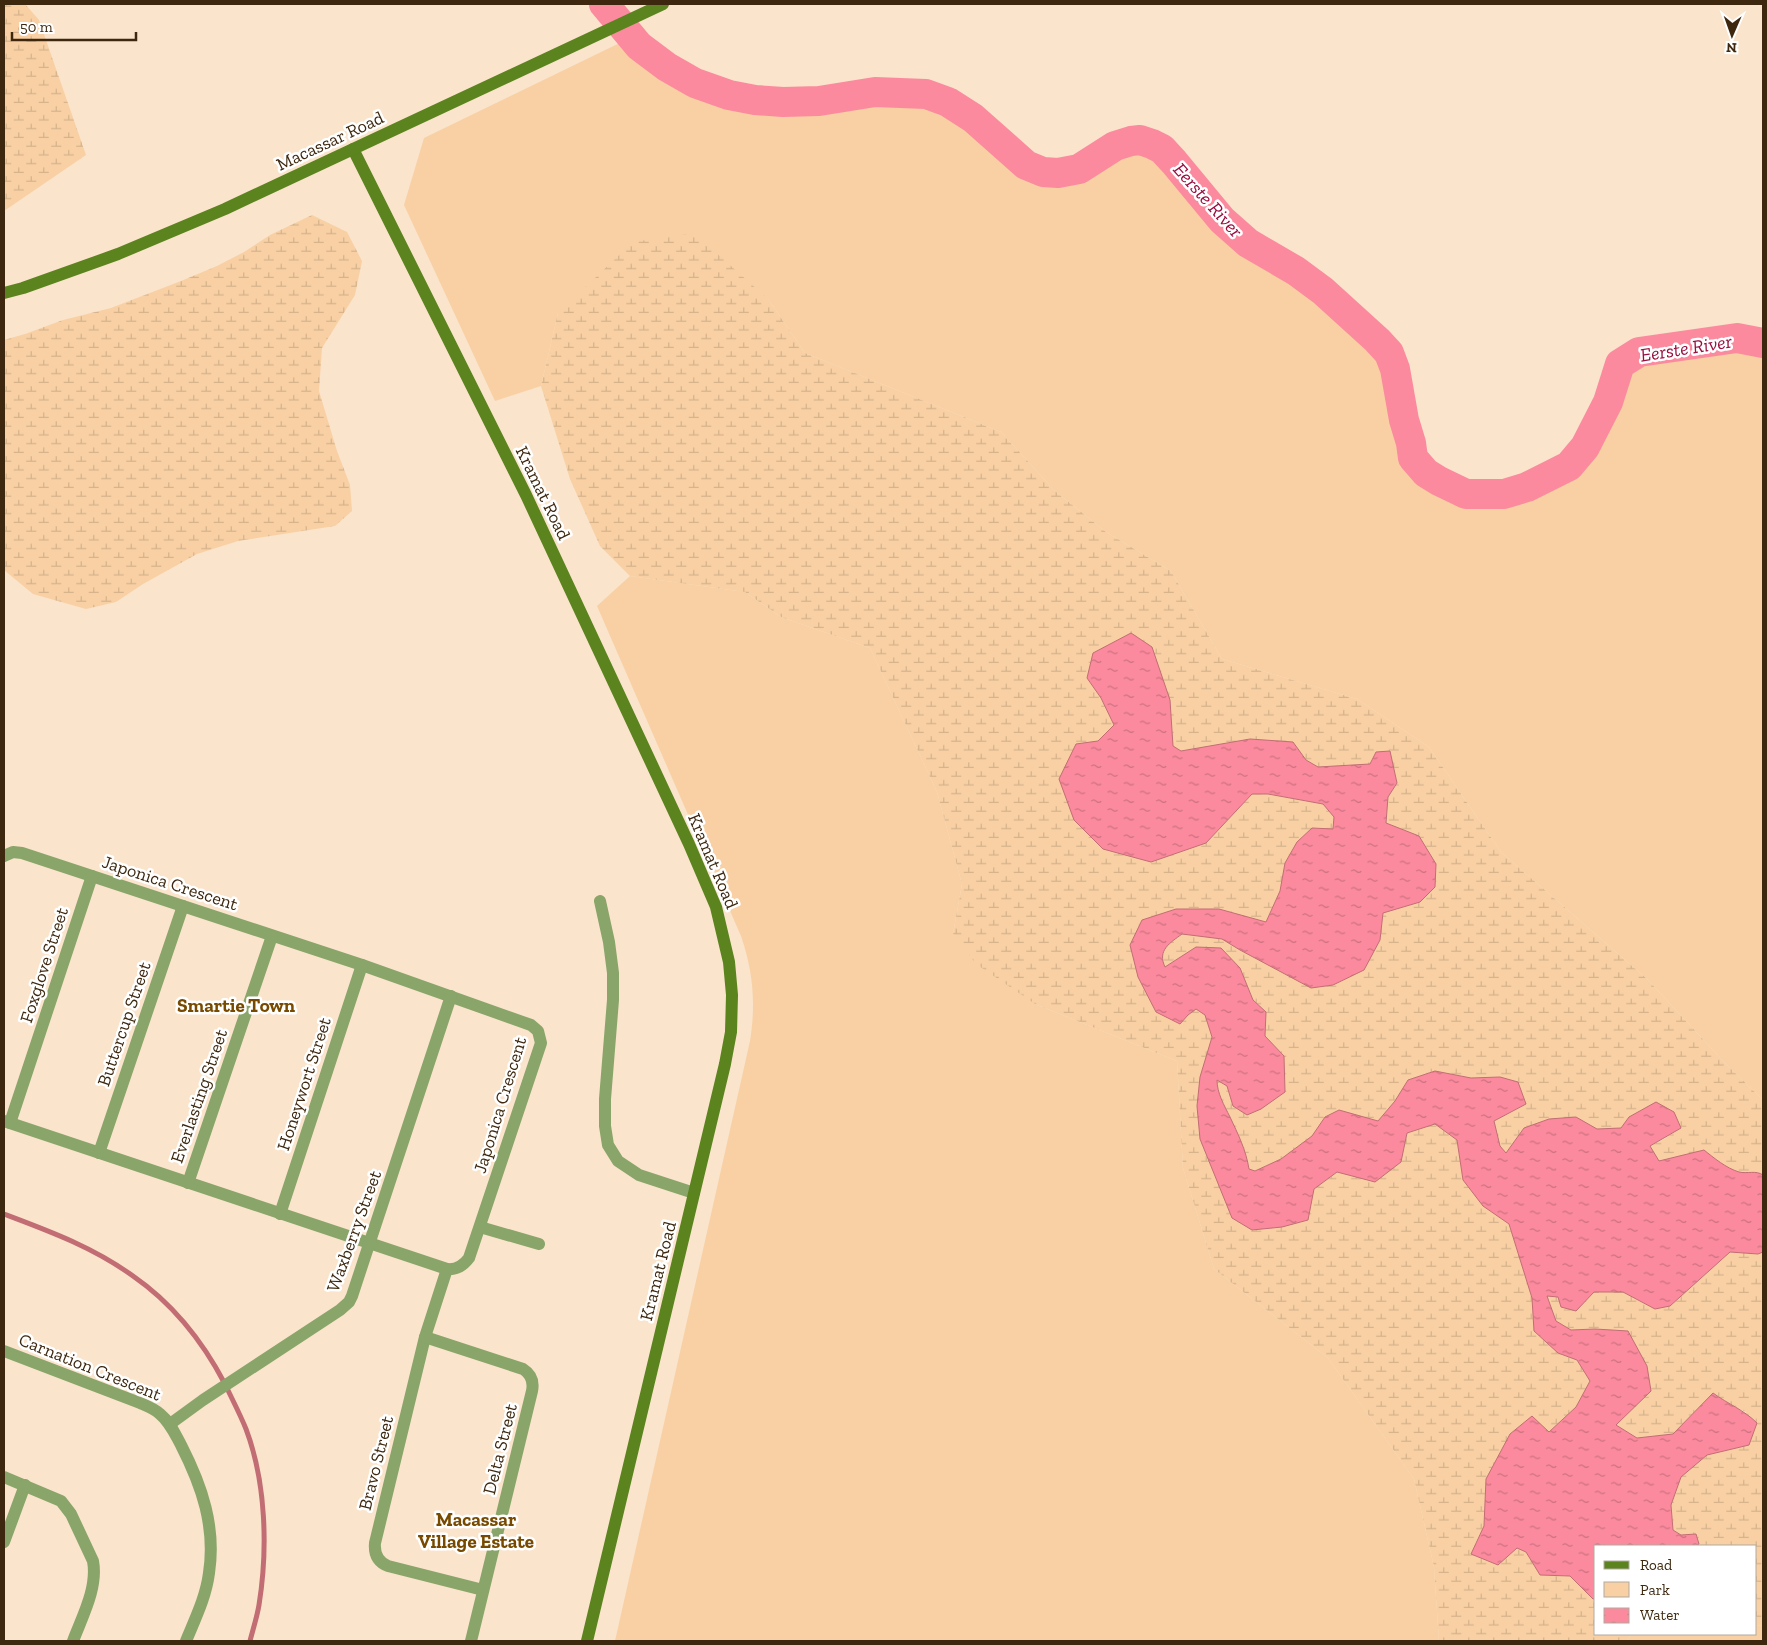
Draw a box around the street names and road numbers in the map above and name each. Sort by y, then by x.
street label: Macassar Road [273,106,387,175]
street label: Kramat Road [511,443,575,544]
street label: Kramat Road [683,810,743,912]
street label: Japonica Crescent [99,851,241,915]
street label: Foxglove Street [15,904,73,1025]
street label: Buttercup Street [92,959,156,1089]
street label: Honeywort Street [272,1014,336,1153]
street label: Everlasting Street [166,1026,232,1166]
street label: Japonica Crescent [469,1034,531,1176]
street label: Waxberry Street [322,1167,386,1295]
street label: Kramat Road [635,1219,681,1323]
street label: Carnation Crescent [16,1328,165,1406]
street label: Delta Street [478,1401,522,1497]
street label: Bravo Street [354,1413,398,1512]

